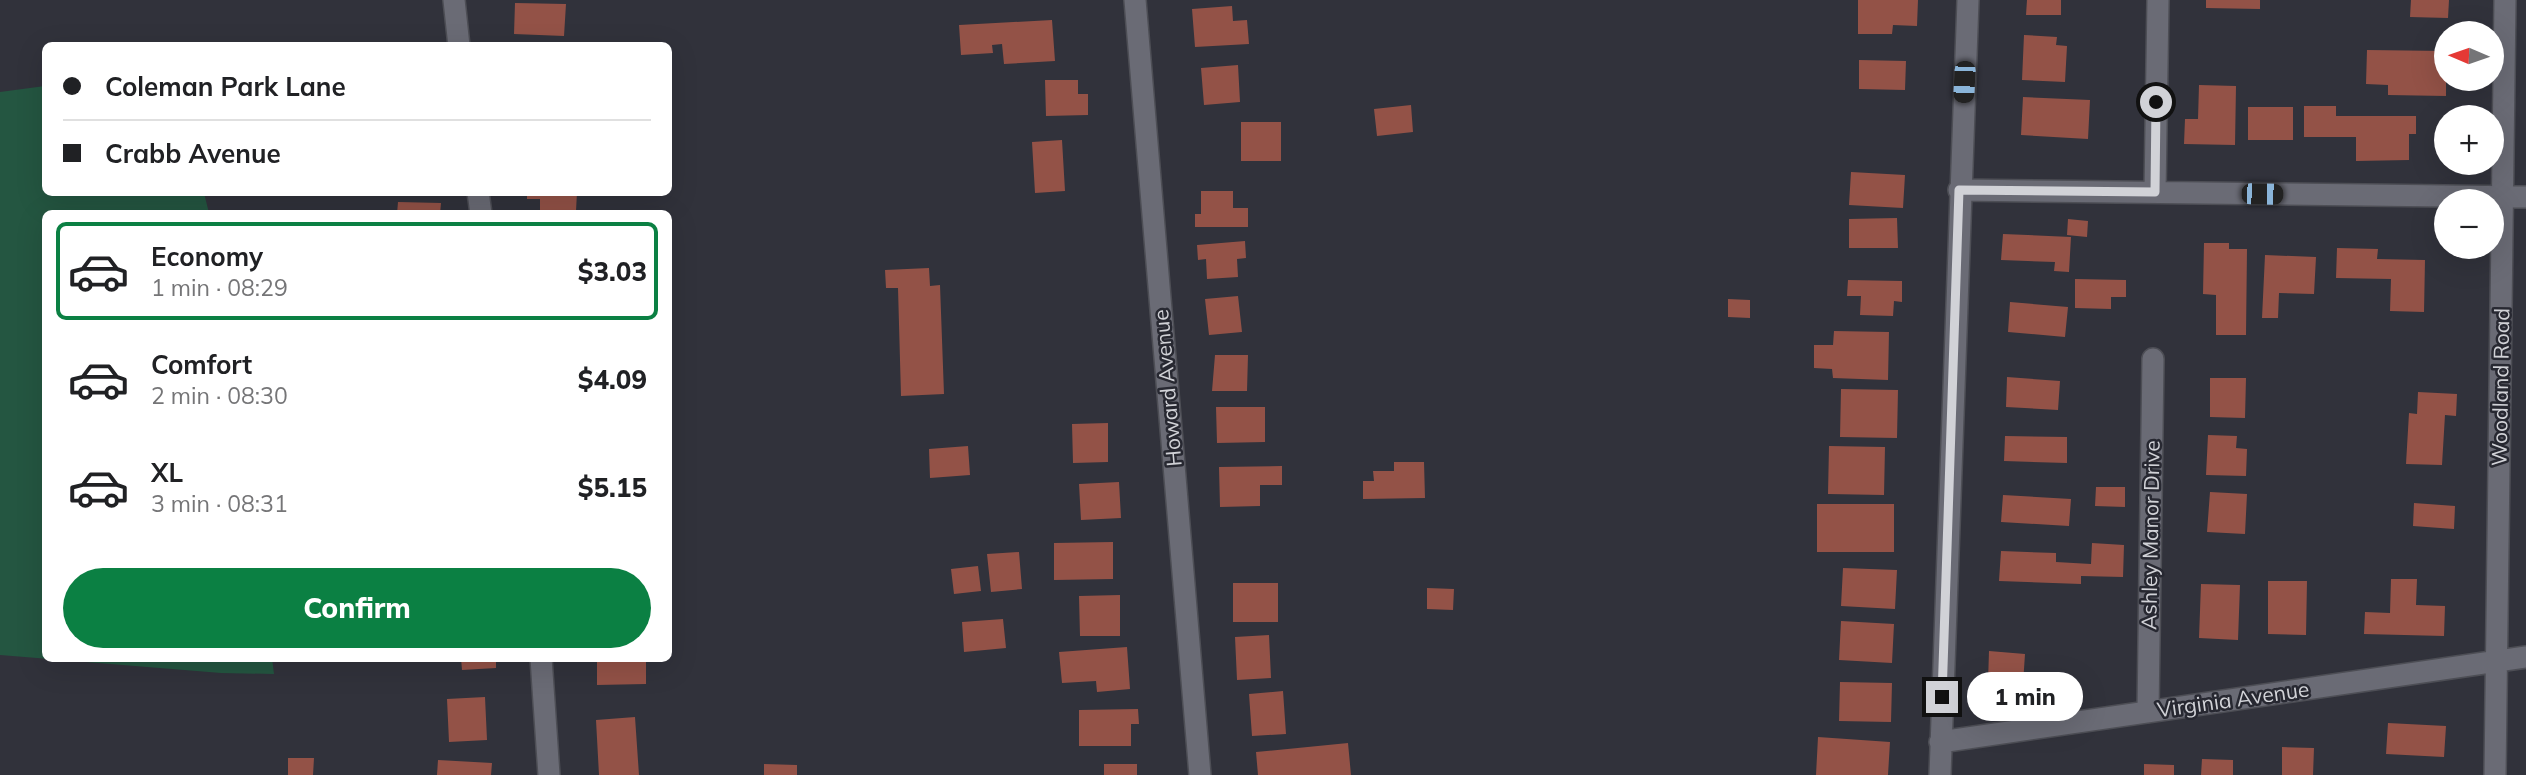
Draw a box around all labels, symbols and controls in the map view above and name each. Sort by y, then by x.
north arrow [2434,21,2504,91]
map controls [2434,21,2504,259]
car [1953,60,1976,104]
text: Coleman Park Lane [105,70,346,103]
route start [2140,86,2172,118]
button: + [2434,105,2504,175]
text: Crabb Avenue [105,137,281,170]
car [2241,183,2284,205]
button: − [2434,189,2504,259]
icon: car [67,240,130,303]
text: Economy [151,240,263,273]
text: $3.03 [578,255,647,288]
text: 1 min · 08:29 [151,273,288,302]
street label: Woodland Road [2486,308,2514,466]
street label: Howard Avenue [1147,309,1187,467]
icon: car [67,348,130,411]
text: Comfort [151,348,252,381]
text: $4.09 [578,363,647,396]
text: 2 min · 08:30 [151,381,288,410]
street label: Ashley Manor Drive [2135,440,2165,630]
icon: car [67,456,130,519]
text: XL [151,456,183,489]
text: $5.15 [578,471,647,504]
text: 3 min · 08:31 [151,489,288,518]
button: Confirm [63,568,651,648]
callout: 1 min [1966,672,2082,722]
street label: Virginia Avenue [2155,675,2311,723]
route end [1926,681,1958,713]
text: 1 min [1994,682,2056,711]

